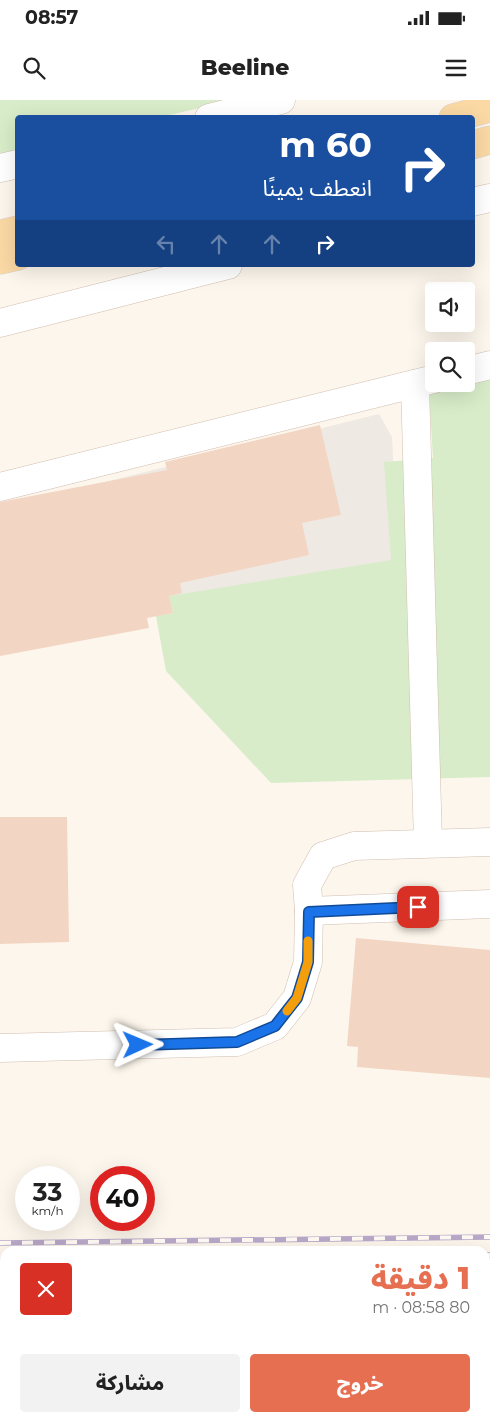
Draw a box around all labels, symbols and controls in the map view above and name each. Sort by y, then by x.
text: 08:57 [25,6,78,29]
icon: search [20,54,48,82]
text: Beeline [201,54,289,81]
icon: menu [442,54,470,82]
text: 60 m [279,123,372,166]
icon: right [390,135,455,200]
text: انعطف يمينًا [262,175,372,202]
icon: left [152,230,180,258]
icon: ahead [205,230,233,258]
icon: ahead [258,230,286,258]
icon: right [311,230,339,258]
map controls [425,282,475,392]
button: sound [425,282,475,332]
button: search [425,342,475,392]
pin [397,886,439,928]
icon: arrive [404,893,432,921]
position arrow [111,1018,163,1070]
speed limit sign: 40 [90,1166,155,1231]
text: 33 [33,1177,62,1207]
text: km/h [31,1203,64,1218]
text: 1 دقيقة [371,1260,470,1297]
button: close [20,1263,72,1315]
text: 80 m · 08:58 [372,1298,470,1317]
button: مشاركة [20,1354,240,1412]
button: خروج [250,1354,470,1412]

